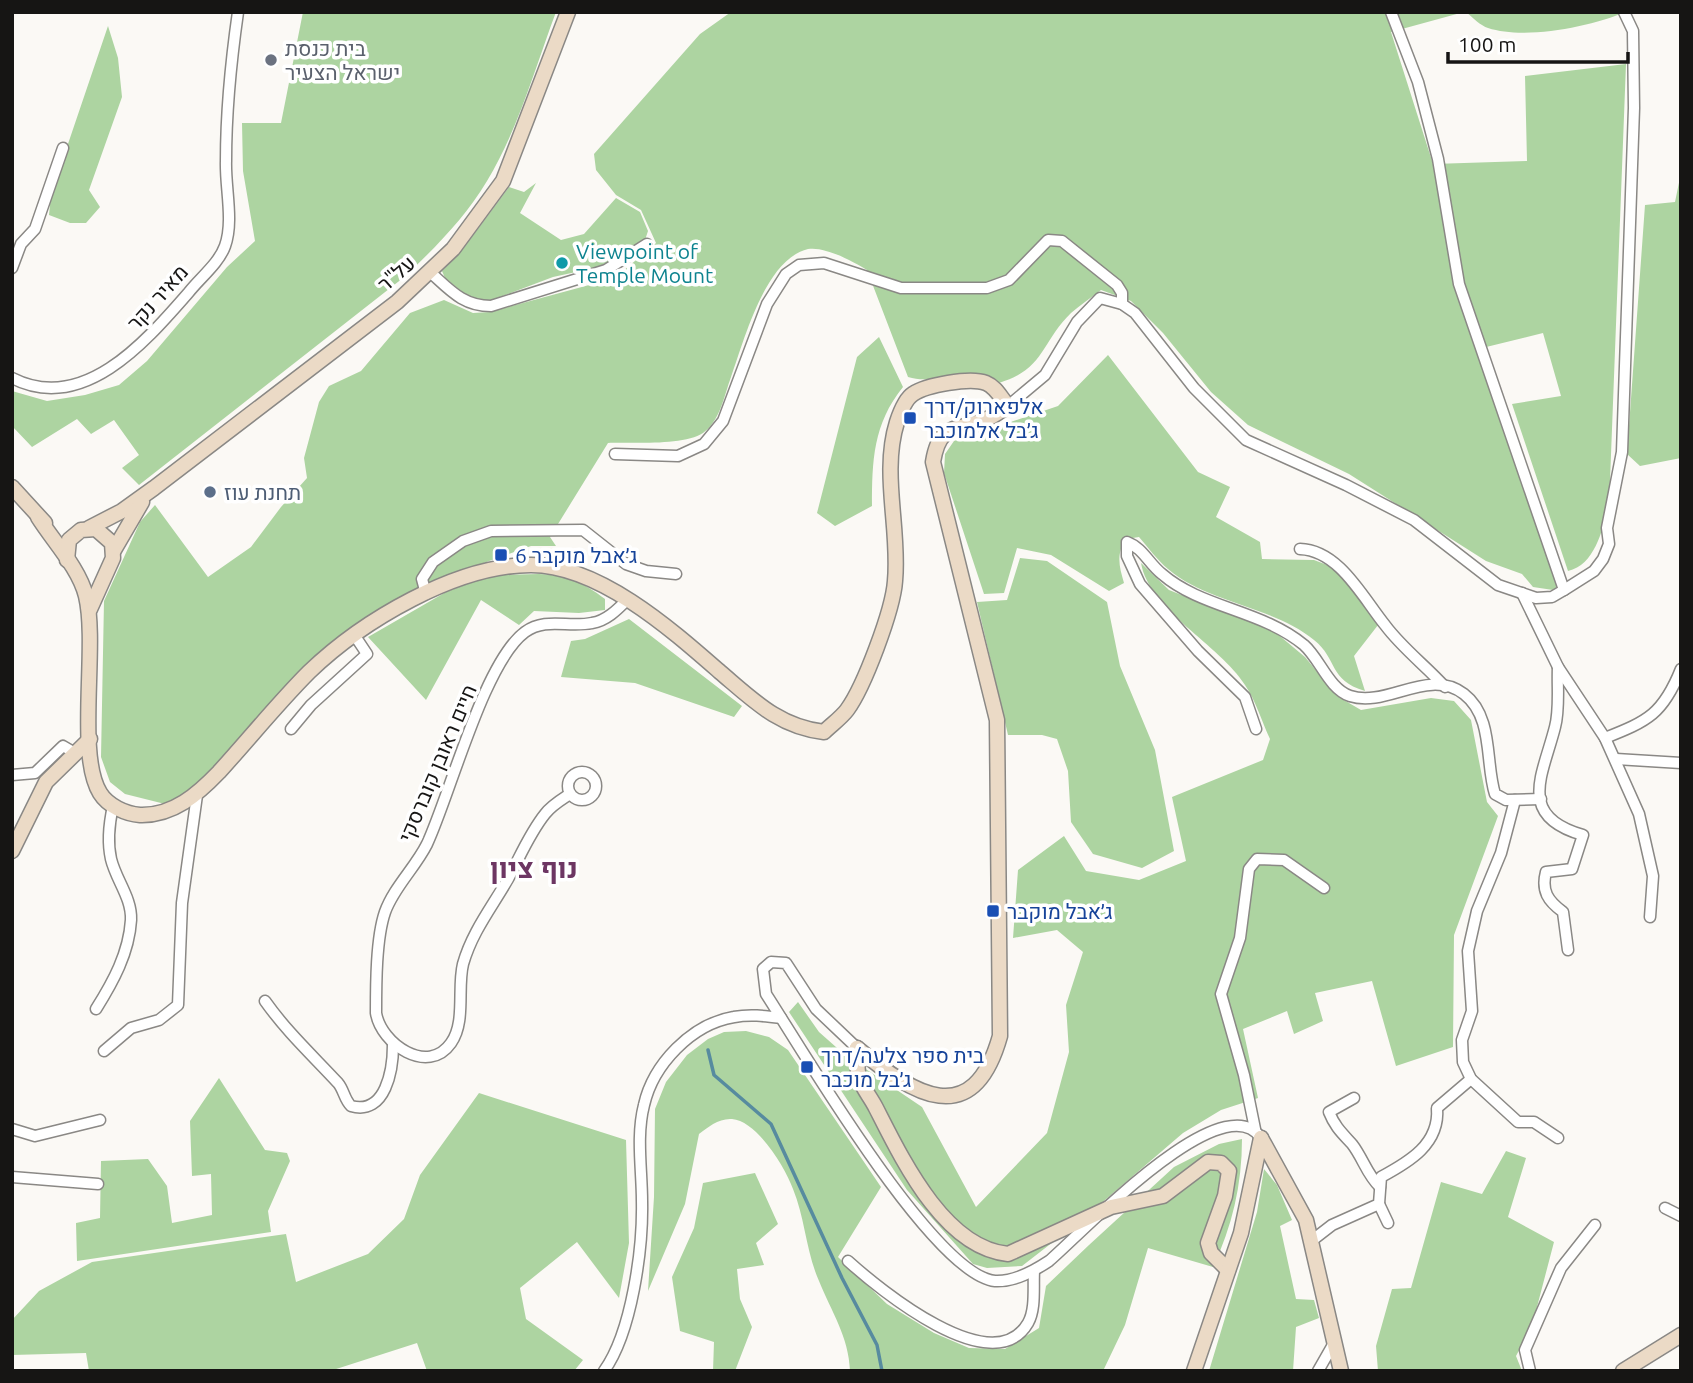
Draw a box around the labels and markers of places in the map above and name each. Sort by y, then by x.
place label: בית כנסת ישראל הצעיר [285,36,400,84]
marker: בית כנסת ישראל הצעיר [263,52,279,68]
place label: Viewpoint of Temple Mount [576,239,713,287]
marker: Viewpoint of Temple Mount [554,255,570,271]
place label: אלפארוק/דרך ג׳בל אלמוכבר [924,394,1044,442]
marker: אלפארוק/דרך ג׳בל אלמוכבר [902,410,918,426]
place label: תחנת עוז [224,480,301,504]
marker: תחנת עוז [202,484,218,500]
place label: ג׳אבל מוקבר 6 [515,543,637,567]
marker: ג׳אבל מוקבר 6 [493,547,509,563]
place label: ג׳אבל מוקבר [1007,899,1113,923]
marker: ג׳אבל מוקבר [985,903,1001,919]
place label: בית ספר צלעה/דרך ג׳בל מוכבר [821,1043,984,1091]
marker: בית ספר צלעה/דרך ג׳בל מוכבר [799,1059,815,1075]

